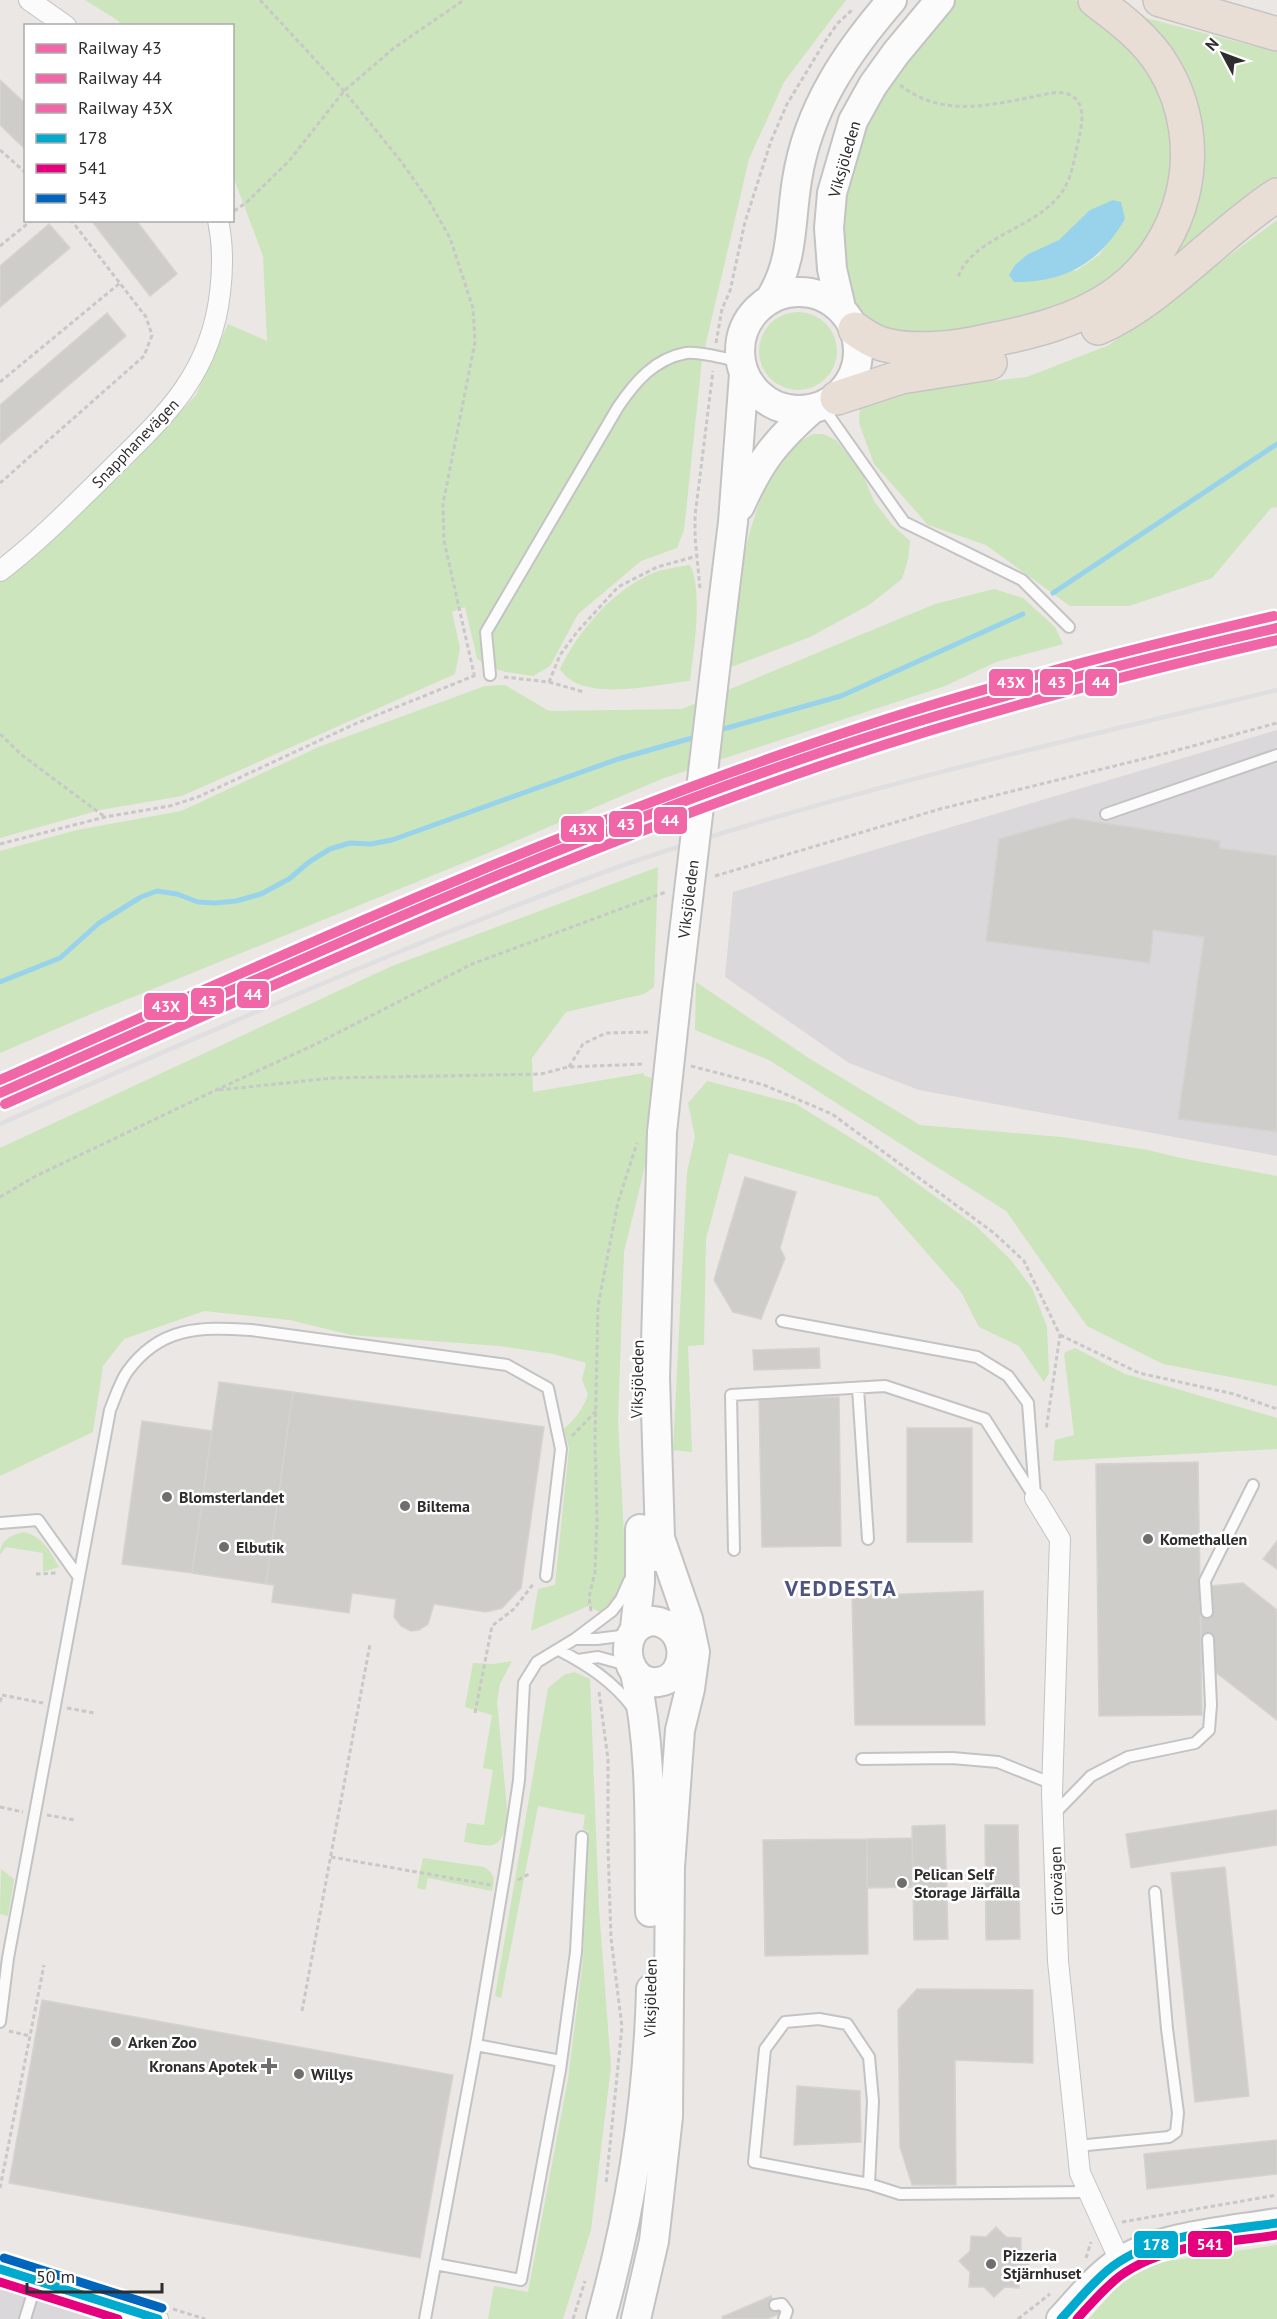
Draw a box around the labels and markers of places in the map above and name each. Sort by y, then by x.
place label: Blomsterlandet [179,1487,285,1507]
marker: Blomsterlandet [160,1490,174,1504]
place label: Biltema [417,1496,470,1516]
marker: Biltema [398,1499,412,1513]
place label: Komethallen [1160,1529,1247,1549]
marker: Komethallen [1141,1532,1155,1546]
place label: Elbutik [236,1537,284,1557]
marker: Elbutik [217,1540,231,1554]
place label: Pelican Self Storage Järfälla [914,1864,1020,1902]
marker: Pelican Self Storage Järfälla [895,1876,909,1890]
place label: Arken Zoo [128,2032,197,2052]
marker: Arken Zoo [109,2035,123,2049]
place label: Kronans Apotek [149,2056,257,2076]
marker: Kronans Apotek [262,2059,276,2073]
place label: Willys [311,2064,353,2084]
marker: Willys [292,2067,306,2081]
place label: Pizzeria Stjärnhuset [1003,2245,1082,2283]
marker: Pizzeria Stjärnhuset [984,2257,998,2271]

